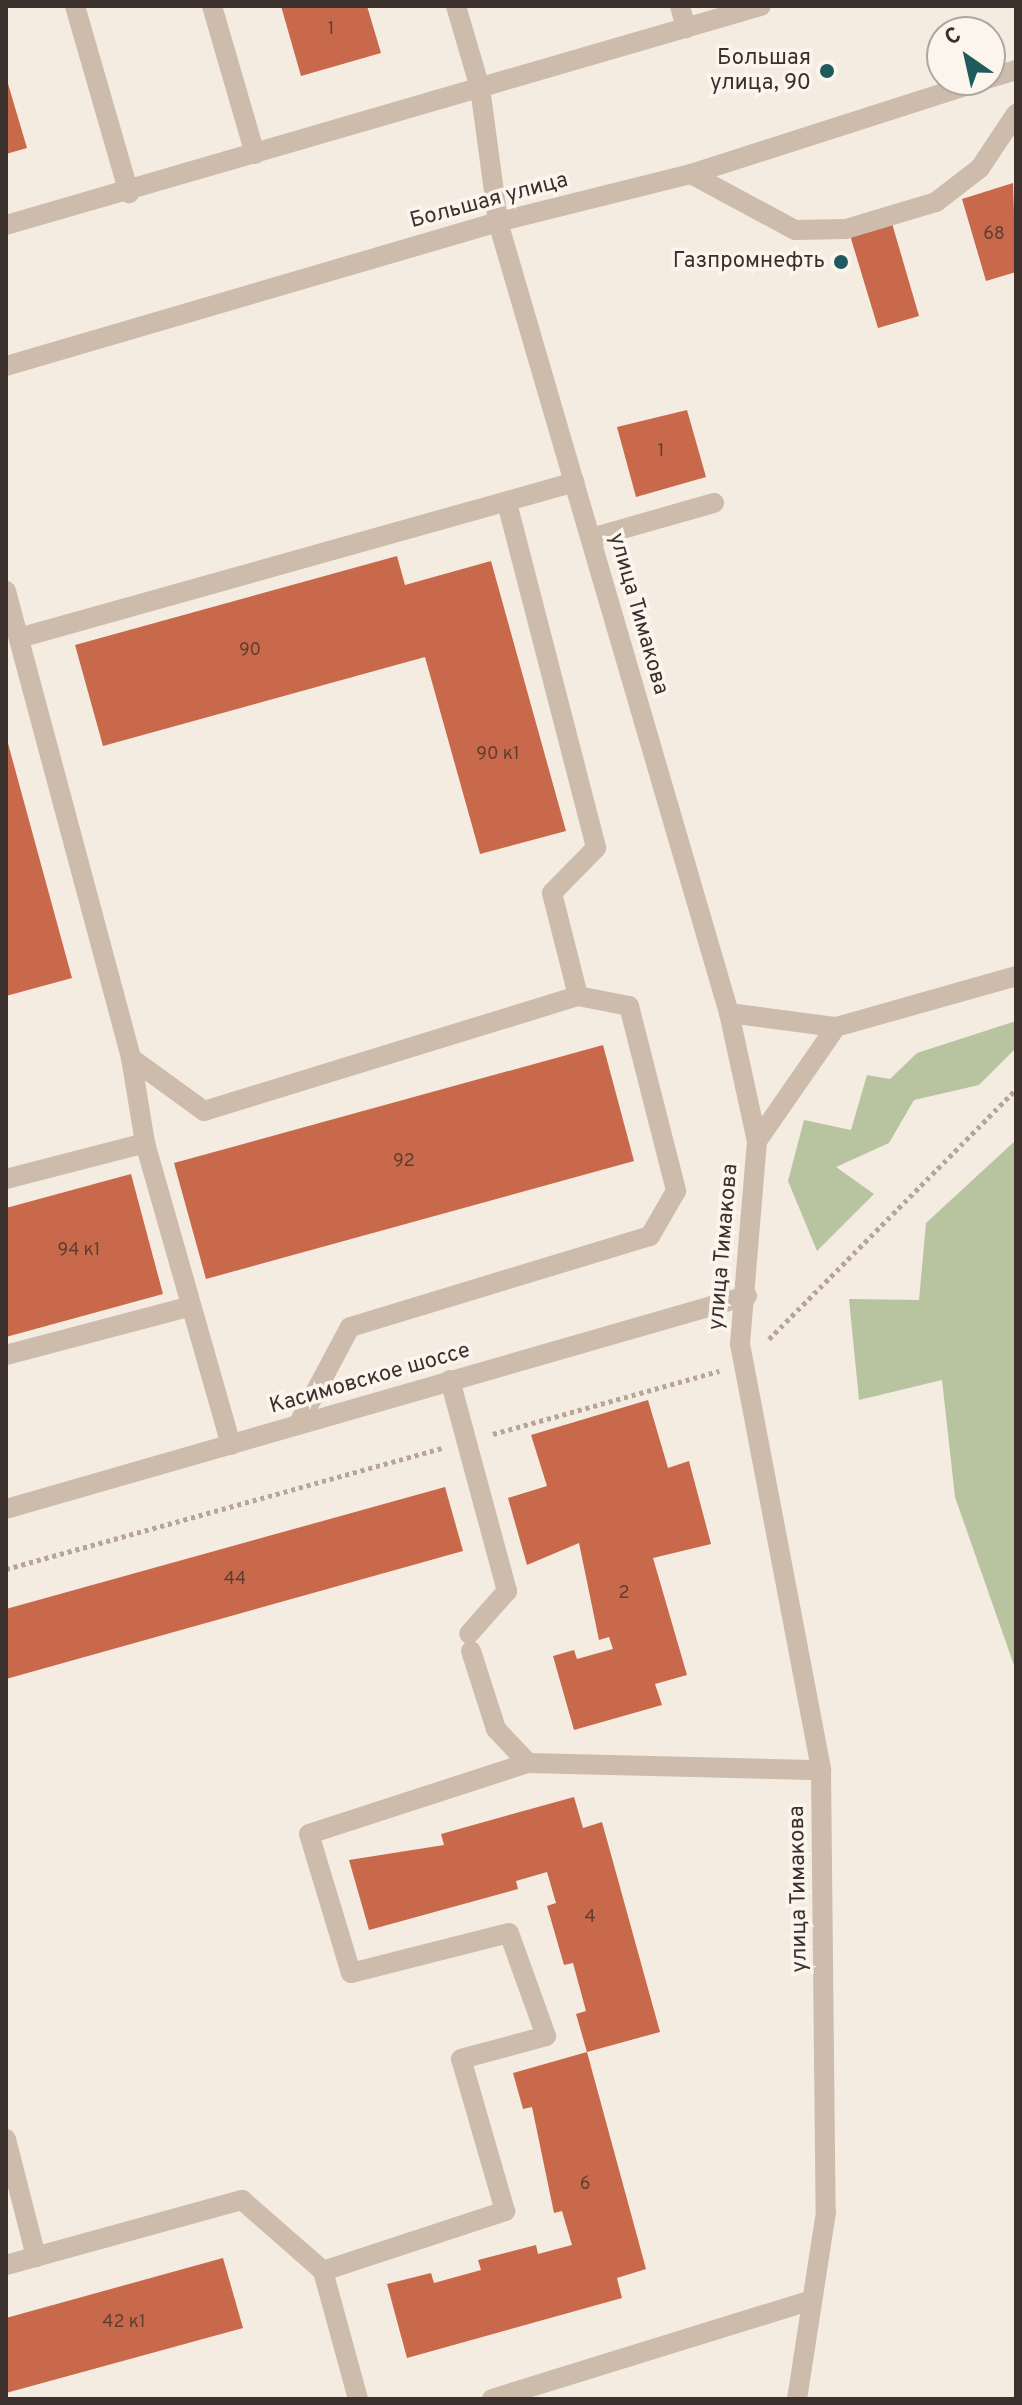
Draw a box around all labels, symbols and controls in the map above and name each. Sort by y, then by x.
north arrow [926,16,1006,96]
house number: 1 [328,19,334,41]
text: С [940,22,967,52]
place label: Большая улица, 90 [710,45,811,96]
marker: Большая улица, 90 [818,62,836,80]
street label: Большая улица [407,167,571,235]
house number: 68 [983,224,1005,246]
place label: Газпромнефть [673,249,825,275]
marker: Газпромнефть [832,253,850,271]
house number: 1 [658,441,664,463]
street label: улица Тимакова [602,530,674,698]
house number: 90 [239,640,261,662]
house number: 90 к1 [476,744,520,766]
house number: 92 [393,1151,415,1173]
street label: улица Тимакова [704,1162,744,1332]
house number: 94 к1 [57,1240,101,1262]
street label: Касимовское шоссе [267,1338,473,1420]
house number: 44 [224,1569,246,1591]
house number: 2 [618,1583,630,1605]
street label: улица Тимакова [784,1805,814,1973]
house number: 4 [584,1907,596,1929]
house number: 6 [580,2174,590,2196]
house number: 42 к1 [102,2312,146,2334]

